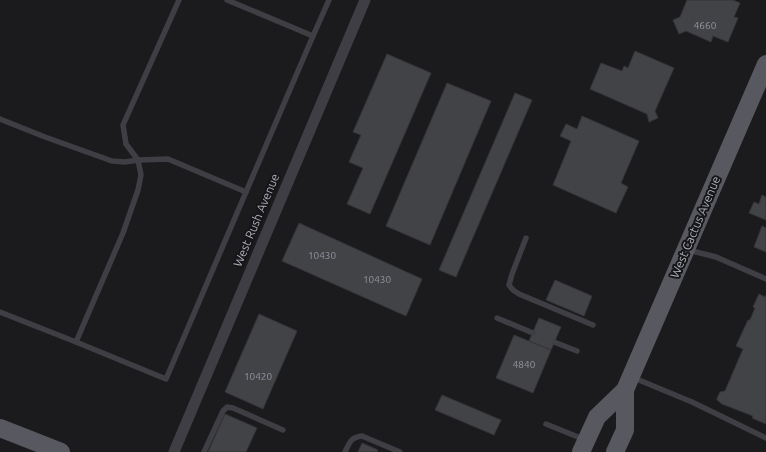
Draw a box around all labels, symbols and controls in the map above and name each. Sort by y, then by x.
house number: 4660 [694,20,717,31]
street label: West Rush Avenue [231,172,281,268]
street label: West Cactus Avenue [668,174,722,280]
house number: 10430 [308,250,336,261]
house number: 10430 [363,274,391,285]
house number: 4840 [513,359,536,370]
house number: 10420 [244,371,272,382]

